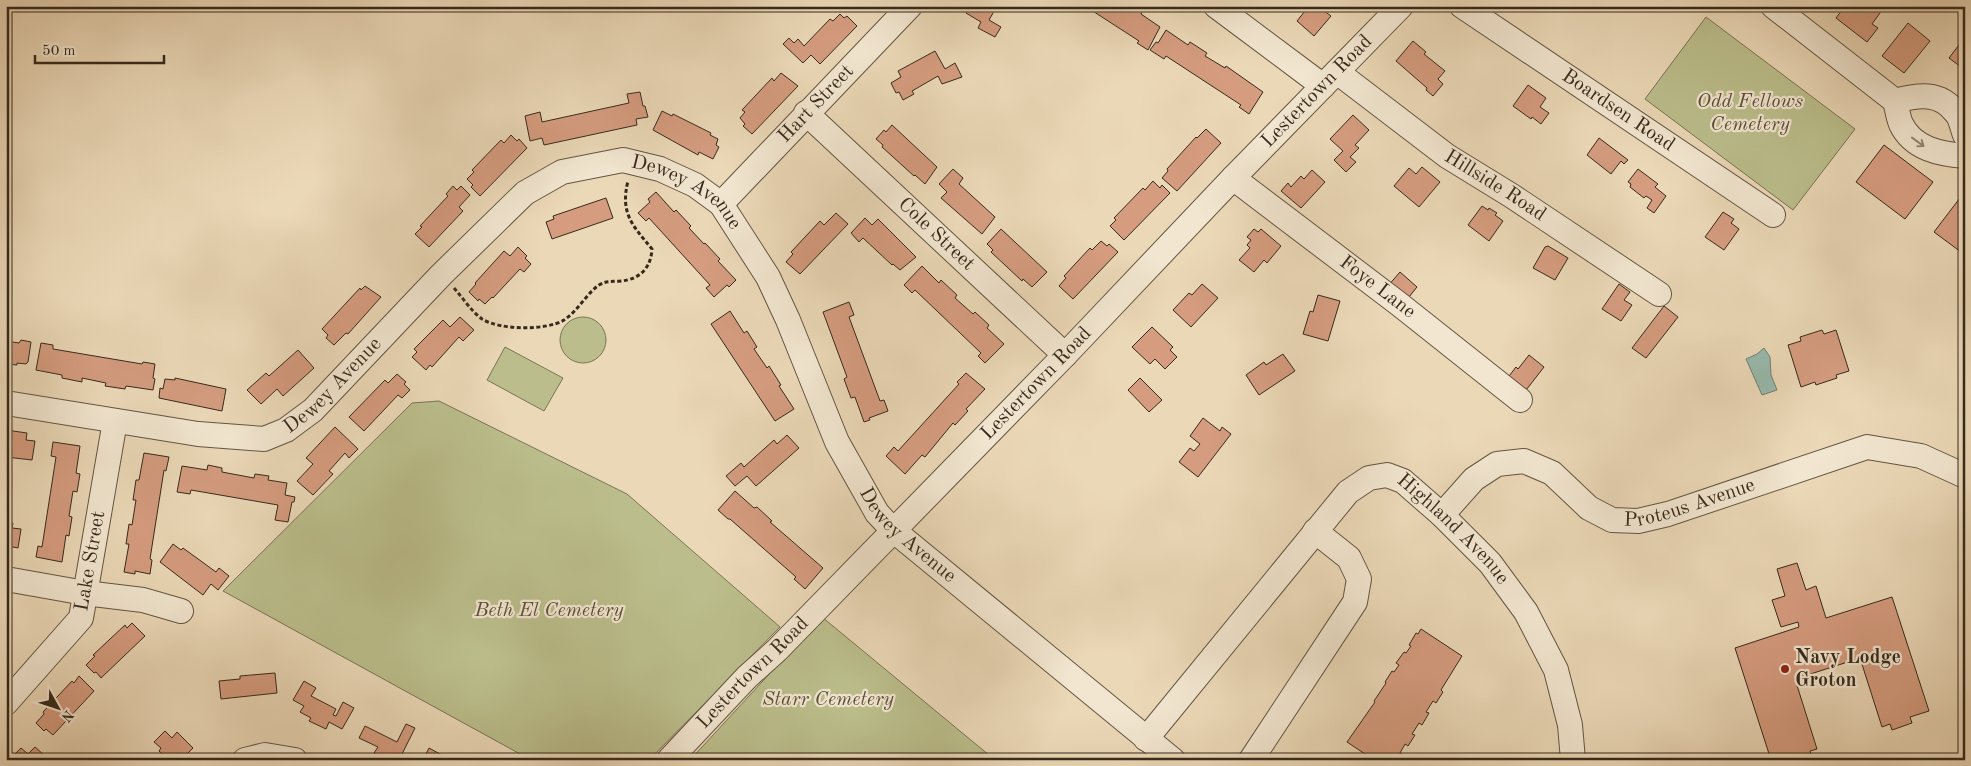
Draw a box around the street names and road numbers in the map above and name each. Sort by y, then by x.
street label: Lestertown Road [1258,32,1376,152]
street label: Hart Street [775,61,858,147]
street label: Boardsen Road [1558,66,1678,156]
street label: Hillside Road [1441,147,1549,226]
street label: Dewey Avenue [629,152,745,233]
street label: Cole Street [894,194,978,275]
street label: Foye Lane [1335,252,1419,323]
street label: Lestertown Road [978,324,1096,444]
street label: Dewey Avenue [280,334,386,438]
street label: Highland Avenue [1393,470,1512,588]
street label: Proteus Avenue [1623,475,1758,531]
street label: Dewey Avenue [855,484,959,587]
street label: Lake Street [72,509,109,613]
street label: Lestertown Road [694,614,813,733]

